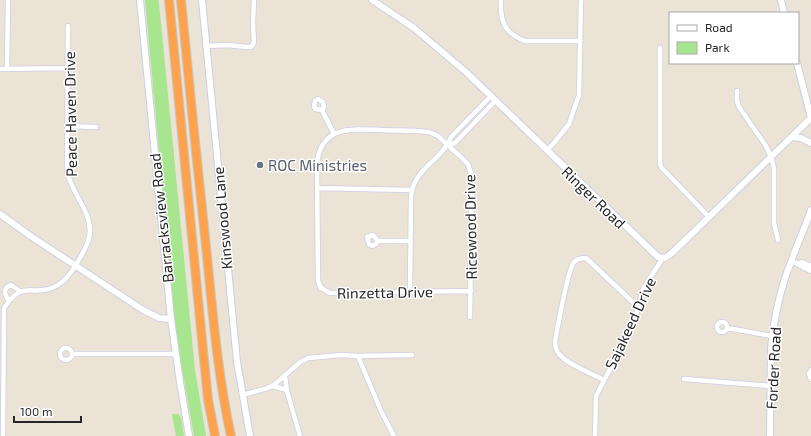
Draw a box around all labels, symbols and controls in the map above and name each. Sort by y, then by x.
legend [669,12,799,64]
text: Road [705,20,733,34]
text: Park [705,40,730,54]
street label: Peace Haven Drive [60,51,80,177]
street label: Barracksview Road [145,152,177,284]
place label: ROC Ministries [268,156,367,174]
marker: ROC Ministries [255,160,265,170]
street label: Ringer Road [558,162,630,232]
street label: Kinswood Lane [209,166,235,270]
street label: Ricewood Drive [460,174,480,280]
street label: Sajakeed Drive [601,274,660,372]
street label: Rinzetta Drive [337,282,433,302]
street label: Forder Road [762,326,784,410]
scale bar [14,398,81,424]
text: 100 m [20,404,52,418]

